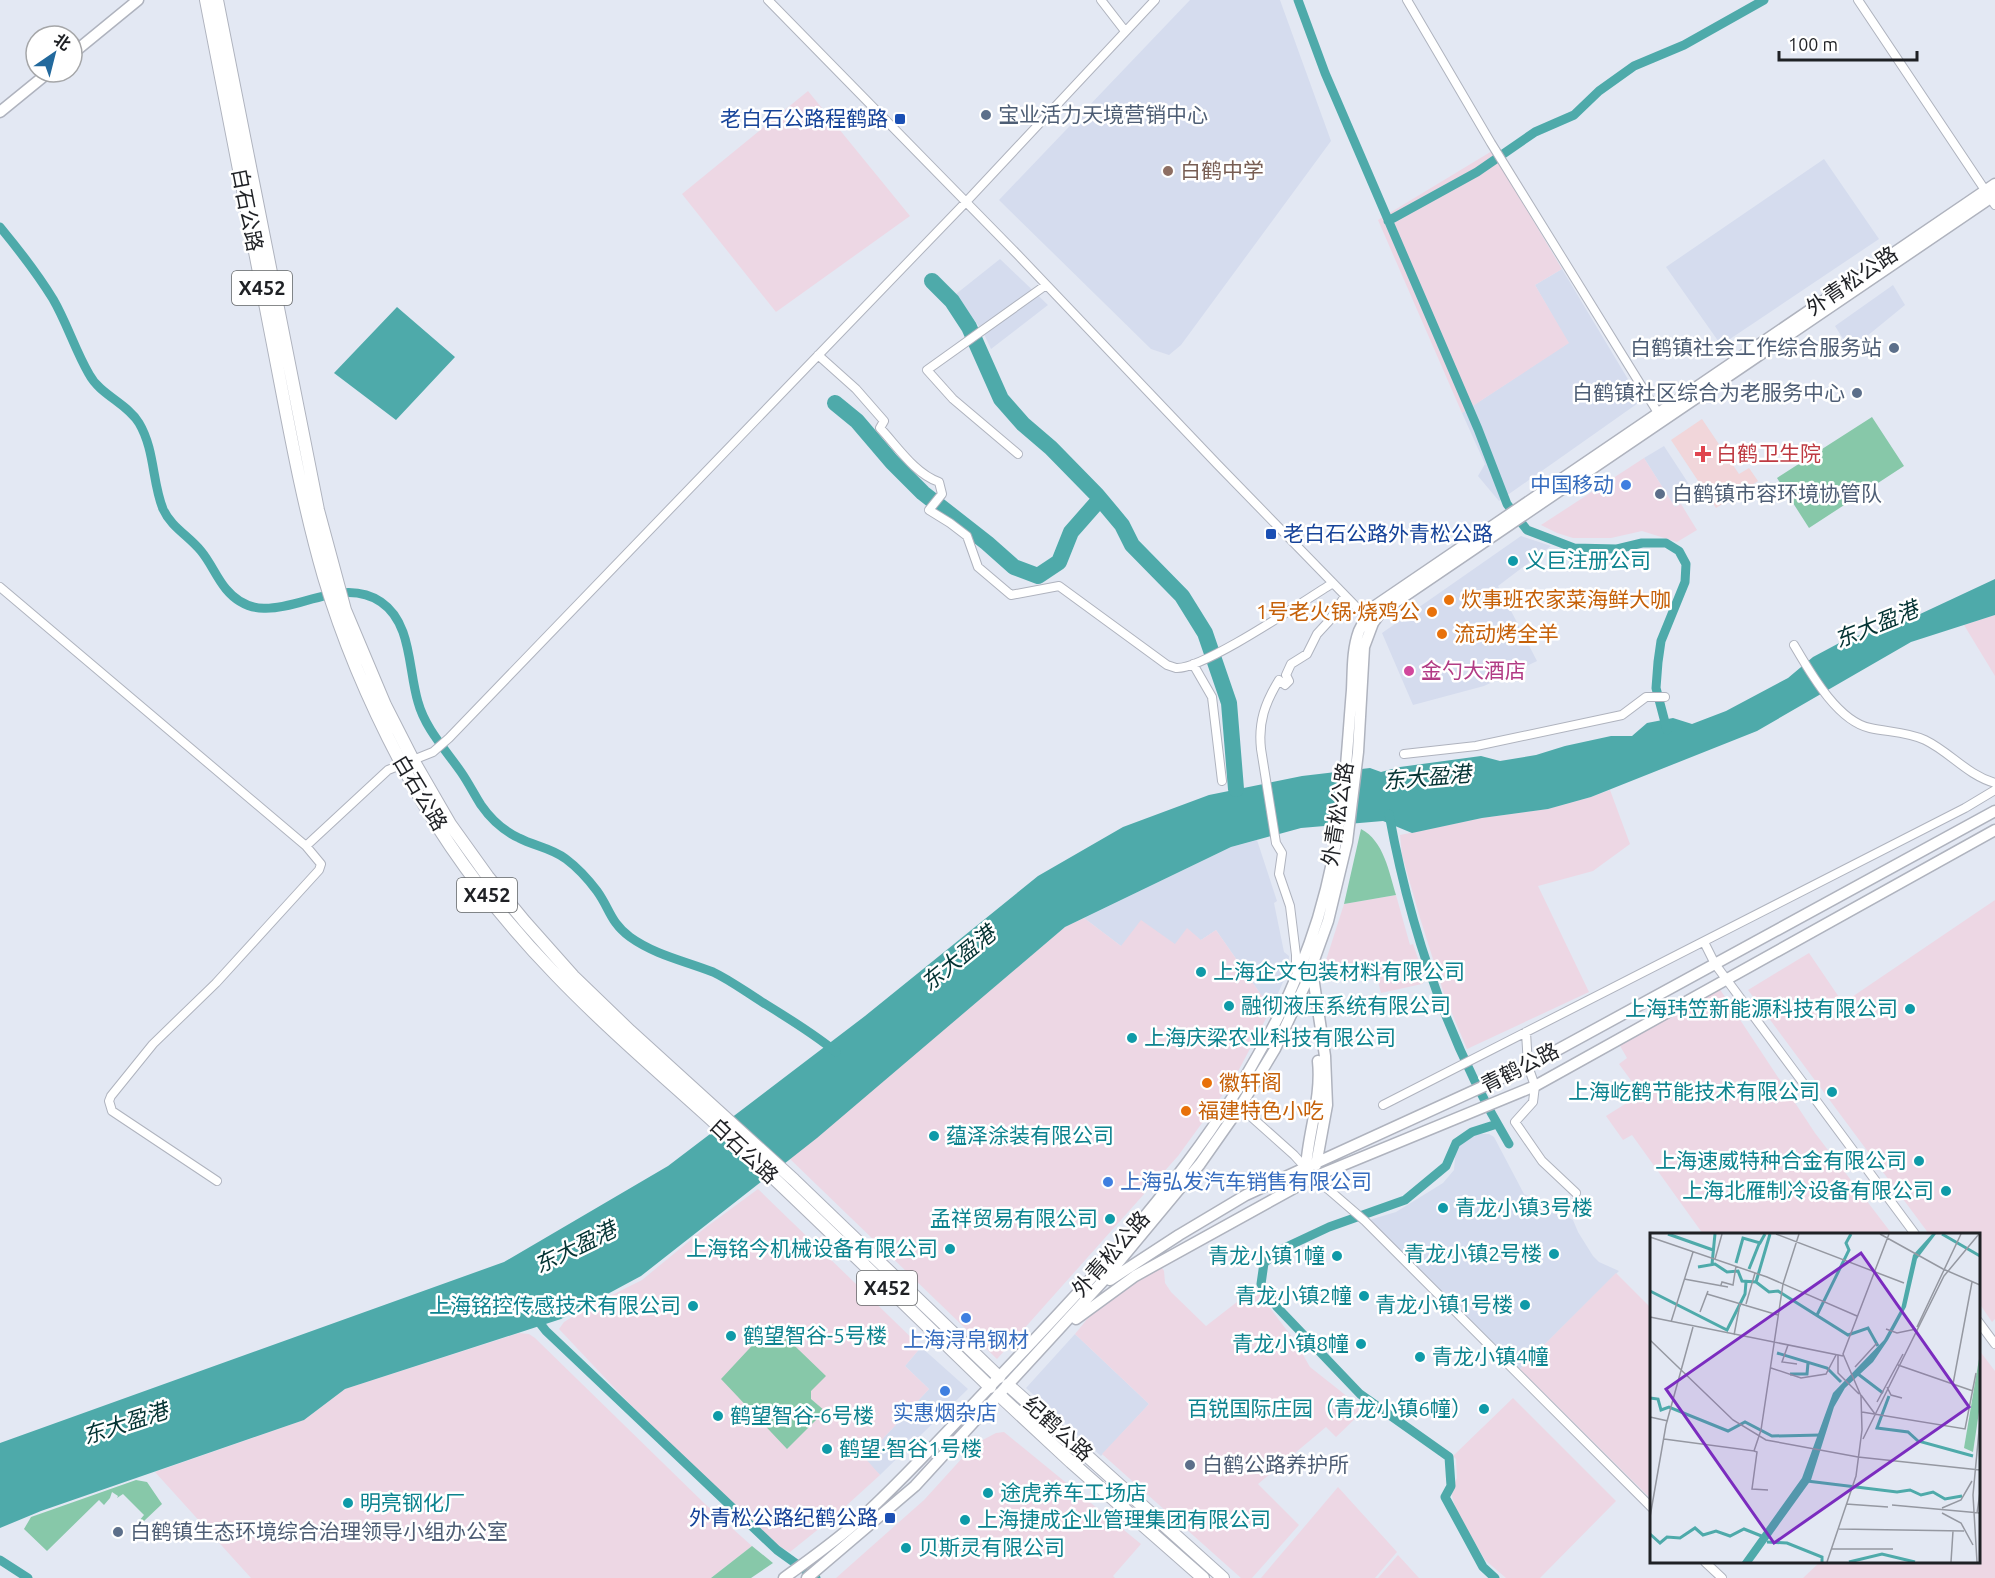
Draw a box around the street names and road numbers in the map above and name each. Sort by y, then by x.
street label: 白石公路 [228,166,268,253]
street label: 外青松公路 [1801,241,1902,319]
road number: X452 [232,271,292,305]
street label: 白石公路 [389,750,453,835]
street label: 外青松公路 [1317,760,1357,868]
road number: X452 [457,878,517,912]
street label: 青鹤公路 [1477,1037,1562,1097]
street label: 白石公路 [706,1113,784,1188]
street label: 外青松公路 [1067,1206,1154,1301]
road number: X452 [857,1271,917,1305]
street label: 纪鹤公路 [1019,1391,1098,1465]

